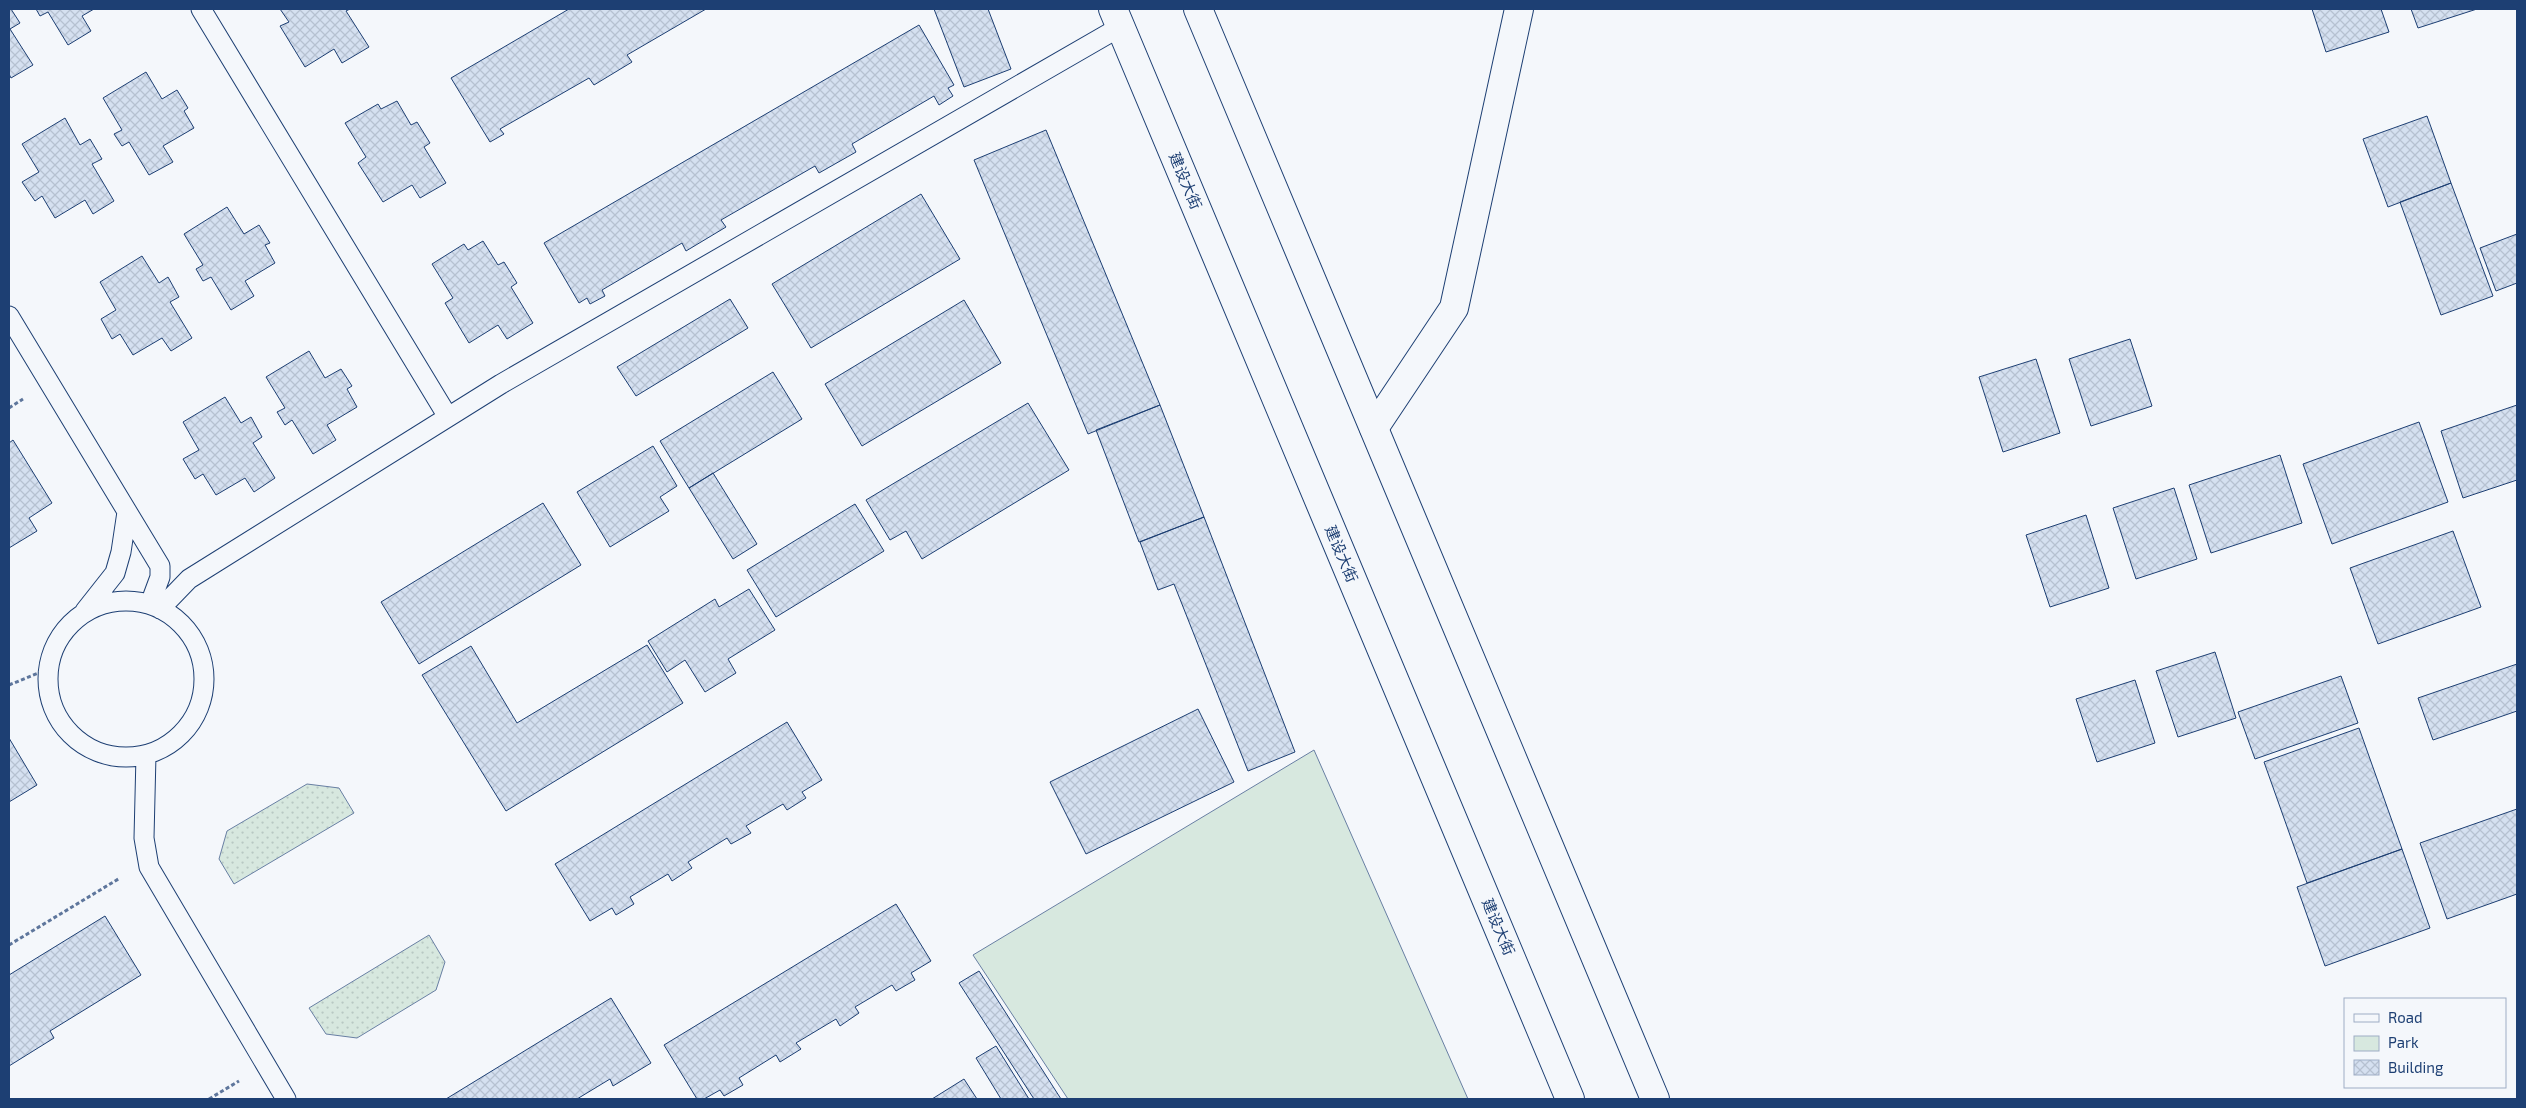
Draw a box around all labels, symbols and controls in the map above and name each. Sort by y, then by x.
street label: 建设大街 [1166,149,1206,212]
street label: 建设大街 [1322,522,1362,585]
street label: 建设大街 [1479,895,1519,958]
legend [2344,998,2506,1088]
text: Road [2388,1008,2423,1026]
text: Park [2388,1033,2419,1051]
text: Building [2388,1058,2444,1076]

